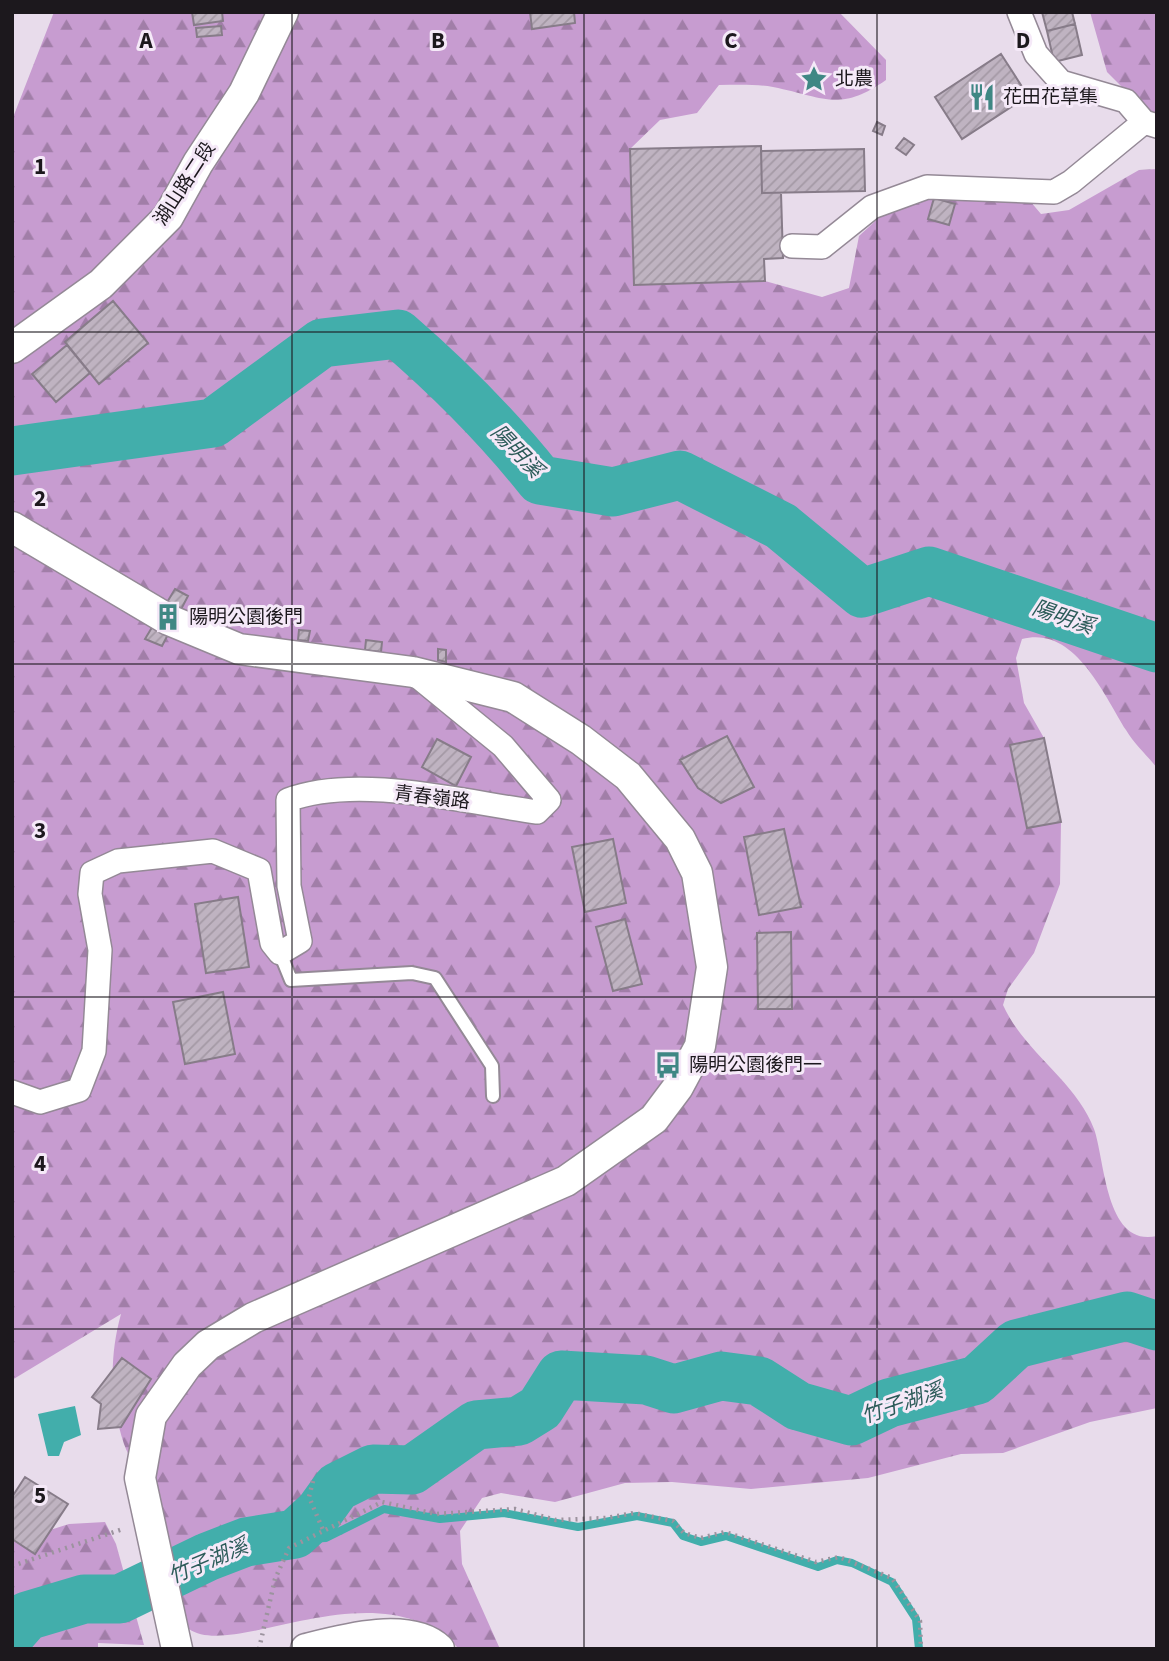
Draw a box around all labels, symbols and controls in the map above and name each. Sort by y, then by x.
text: A [138,24,153,57]
text: B [431,24,445,57]
text: C [724,24,738,57]
text: D [1016,24,1030,57]
place icon: 北農 [799,64,829,94]
place label: 北農 [835,66,873,93]
restaurant icon: 花田花草集 [967,82,997,112]
place label: 花田花草集 [1003,84,1098,111]
street label: 湖山路二段 [148,137,222,231]
text: 1 [34,150,46,183]
water label: 陽明溪 [484,418,552,486]
text: 2 [34,482,46,515]
water label: 陽明溪 [1028,593,1101,642]
building icon: 陽明公園後門 [153,602,183,632]
place label: 陽明公園後門 [189,604,303,631]
street label: 青春嶺路 [393,780,471,816]
text: 3 [34,814,46,847]
bus stop icon: 陽明公園後門一 [653,1050,683,1080]
place label: 陽明公園後門一 [689,1052,822,1079]
text: 4 [34,1147,46,1180]
water label: 竹子湖溪 [857,1374,949,1431]
text: 5 [34,1479,46,1512]
water label: 竹子湖溪 [163,1530,255,1591]

